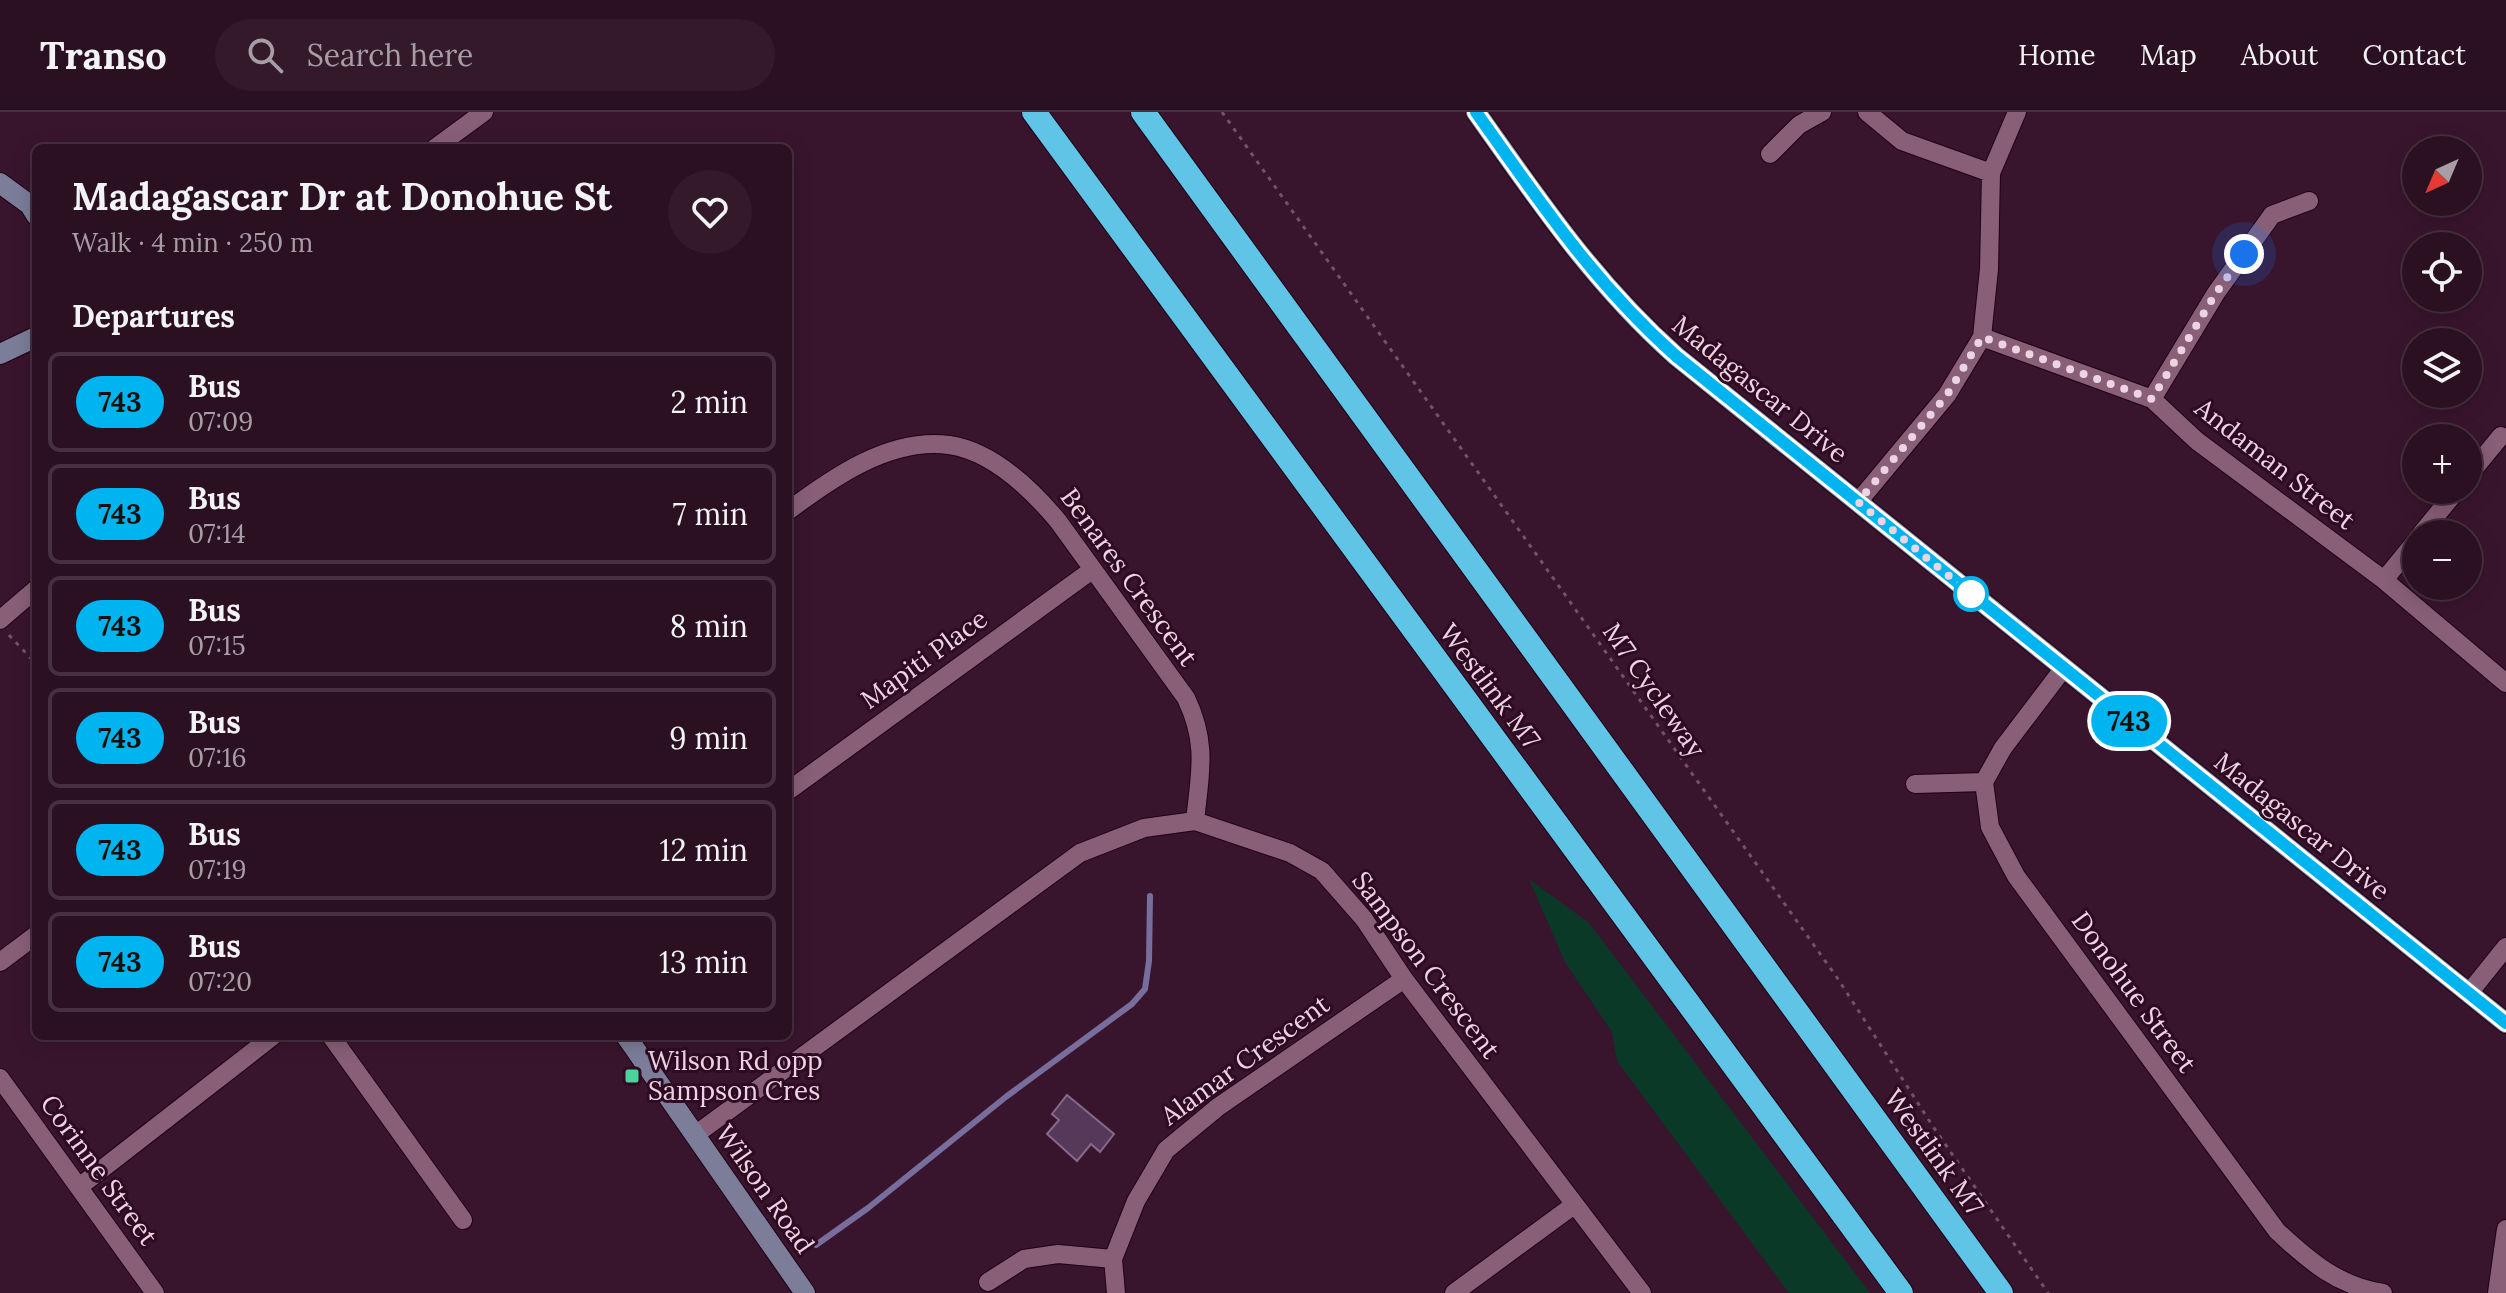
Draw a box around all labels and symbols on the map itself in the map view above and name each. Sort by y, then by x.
north arrow [2402,136,2482,216]
your location [2224,234,2264,274]
street label: Madagascar Drive [1666,308,1855,470]
street label: Andaman Street [2188,390,2362,536]
street label: Benares Crescent [1054,481,1205,672]
unlabelled marker [1954,577,1988,611]
street label: Mapiti Place [854,602,994,716]
street label: M7 Cycleway [1596,616,1713,764]
street label: Westlink M7 [1433,617,1548,755]
line badge: 743 [2083,695,2175,747]
street label: Madagascar Drive [2208,745,2397,907]
street label: Sampson Crescent [1345,865,1507,1065]
street label: Donohue Street [2065,905,2204,1079]
street label: Alamar Crescent [1153,987,1335,1132]
place label: Wilson Rd opp Sampson Cres [648,1044,822,1107]
marker: Wilson Rd opp Sampson Cres [623,1067,641,1085]
street label: Westlink M7 [1878,1082,1991,1221]
street label: Corinne Street [34,1088,165,1251]
street label: Wilson Road [709,1118,822,1260]

